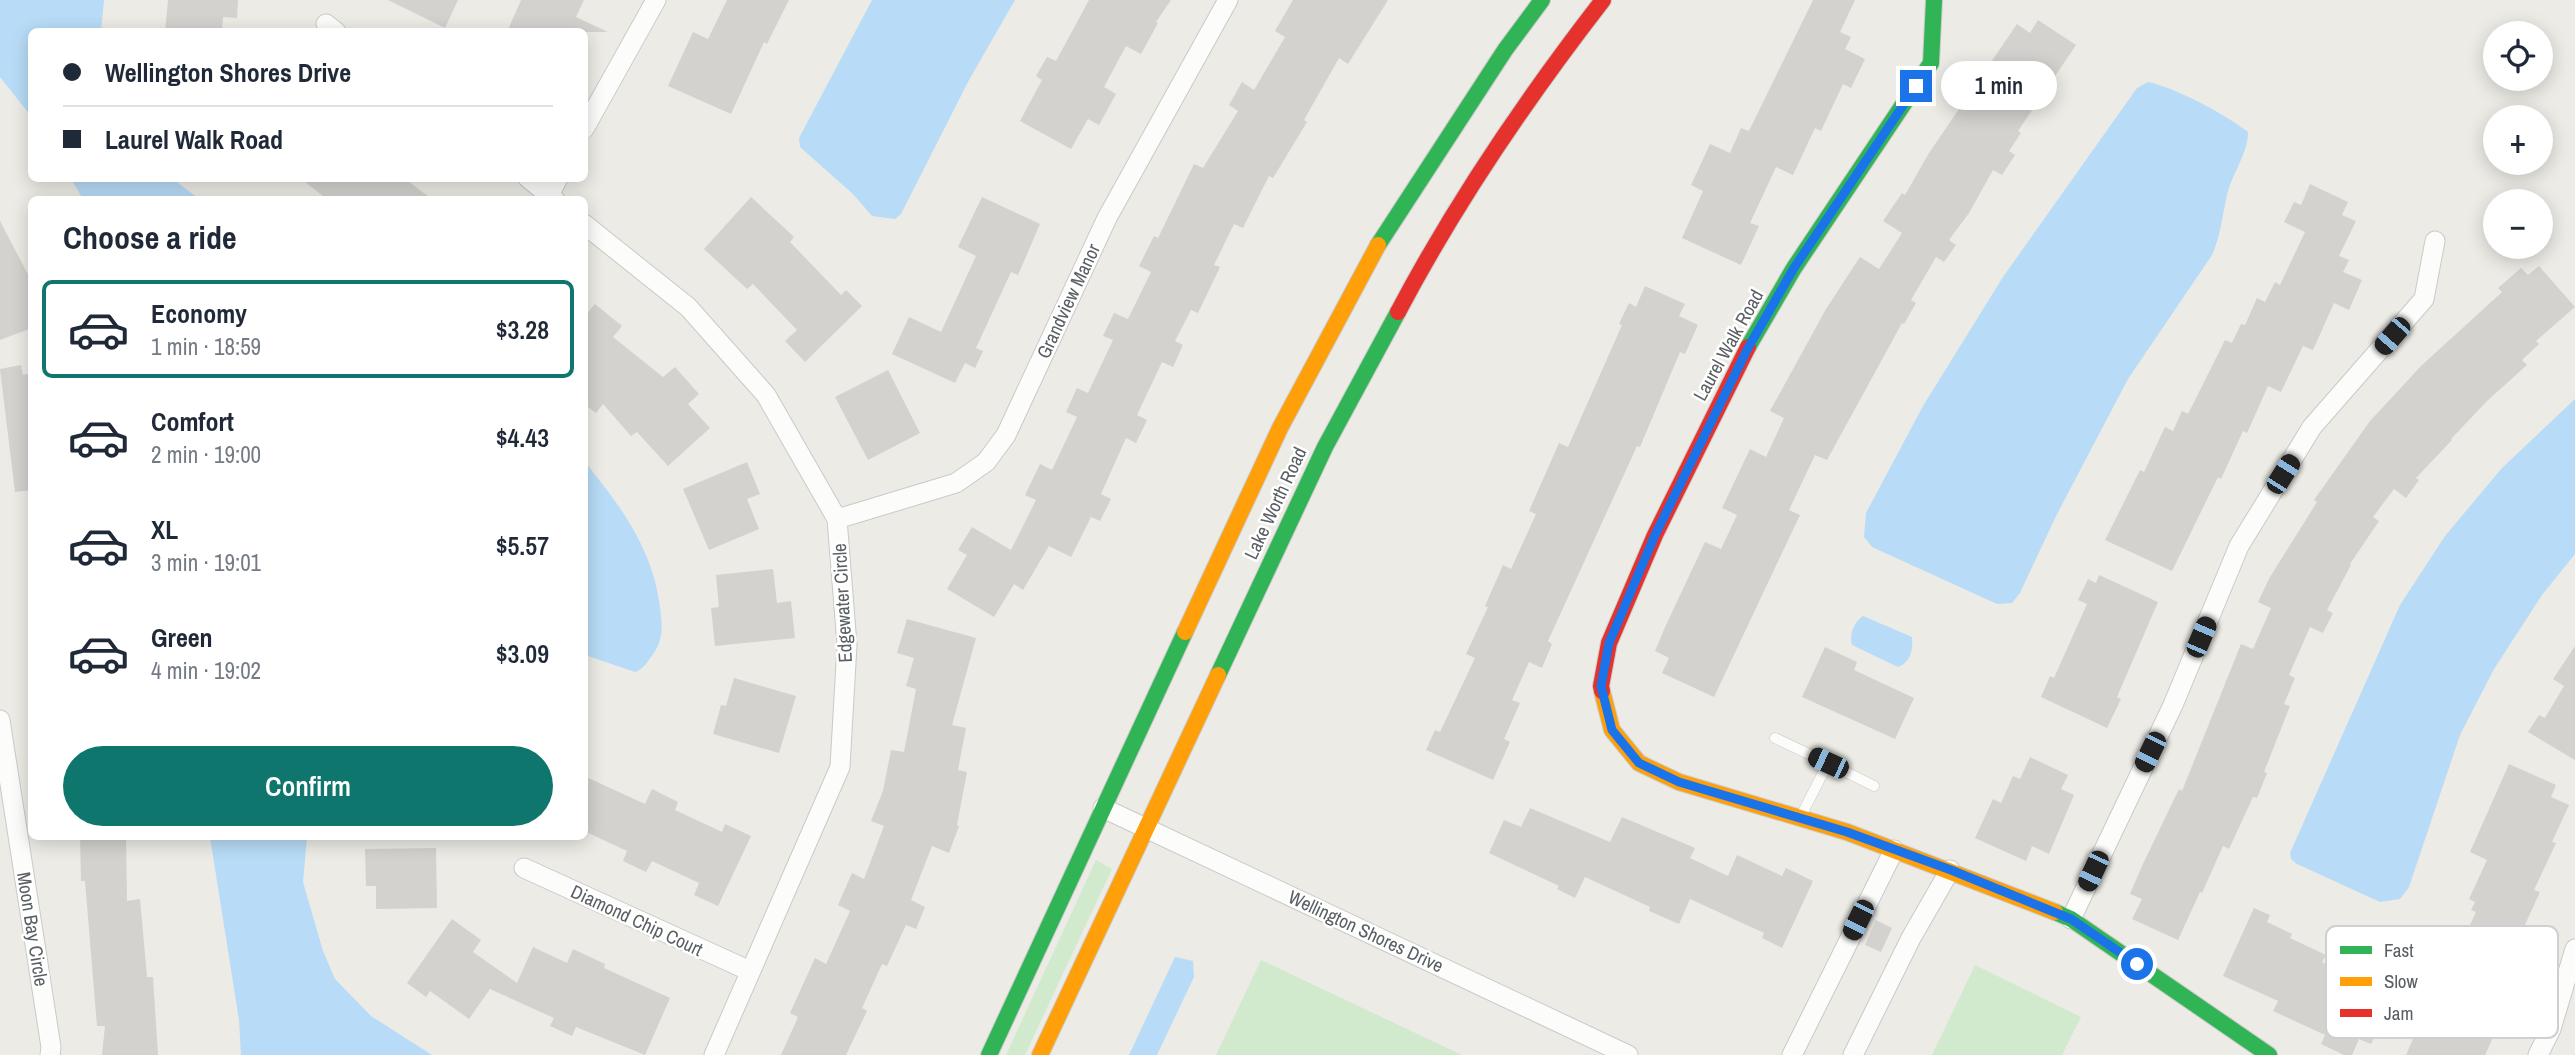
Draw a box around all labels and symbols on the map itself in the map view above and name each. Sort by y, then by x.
callout: 1 min [1940,62,2056,110]
route end [1900,70,1932,102]
street label: Grandview Manor [1030,239,1106,363]
street label: Laurel Walk Road [1687,285,1769,405]
car [2371,313,2414,359]
street label: Lake Worth Road [1238,443,1312,563]
car [2263,451,2304,497]
street label: Edgewater Circle [826,543,858,663]
car [2184,614,2219,660]
car [2132,729,2169,775]
car [1805,745,1852,781]
car [2075,848,2112,894]
street label: Moon Bay Circle [11,870,55,988]
street label: Diamond Chip Court [567,878,708,962]
street label: Wellington Shores Drive [1284,884,1448,978]
car [1840,897,1877,943]
legend [2326,926,2558,1038]
text: Fast [2384,937,2414,963]
route start [2121,948,2153,980]
text: Slow [2384,968,2419,994]
text: Jam [2384,1000,2413,1026]

